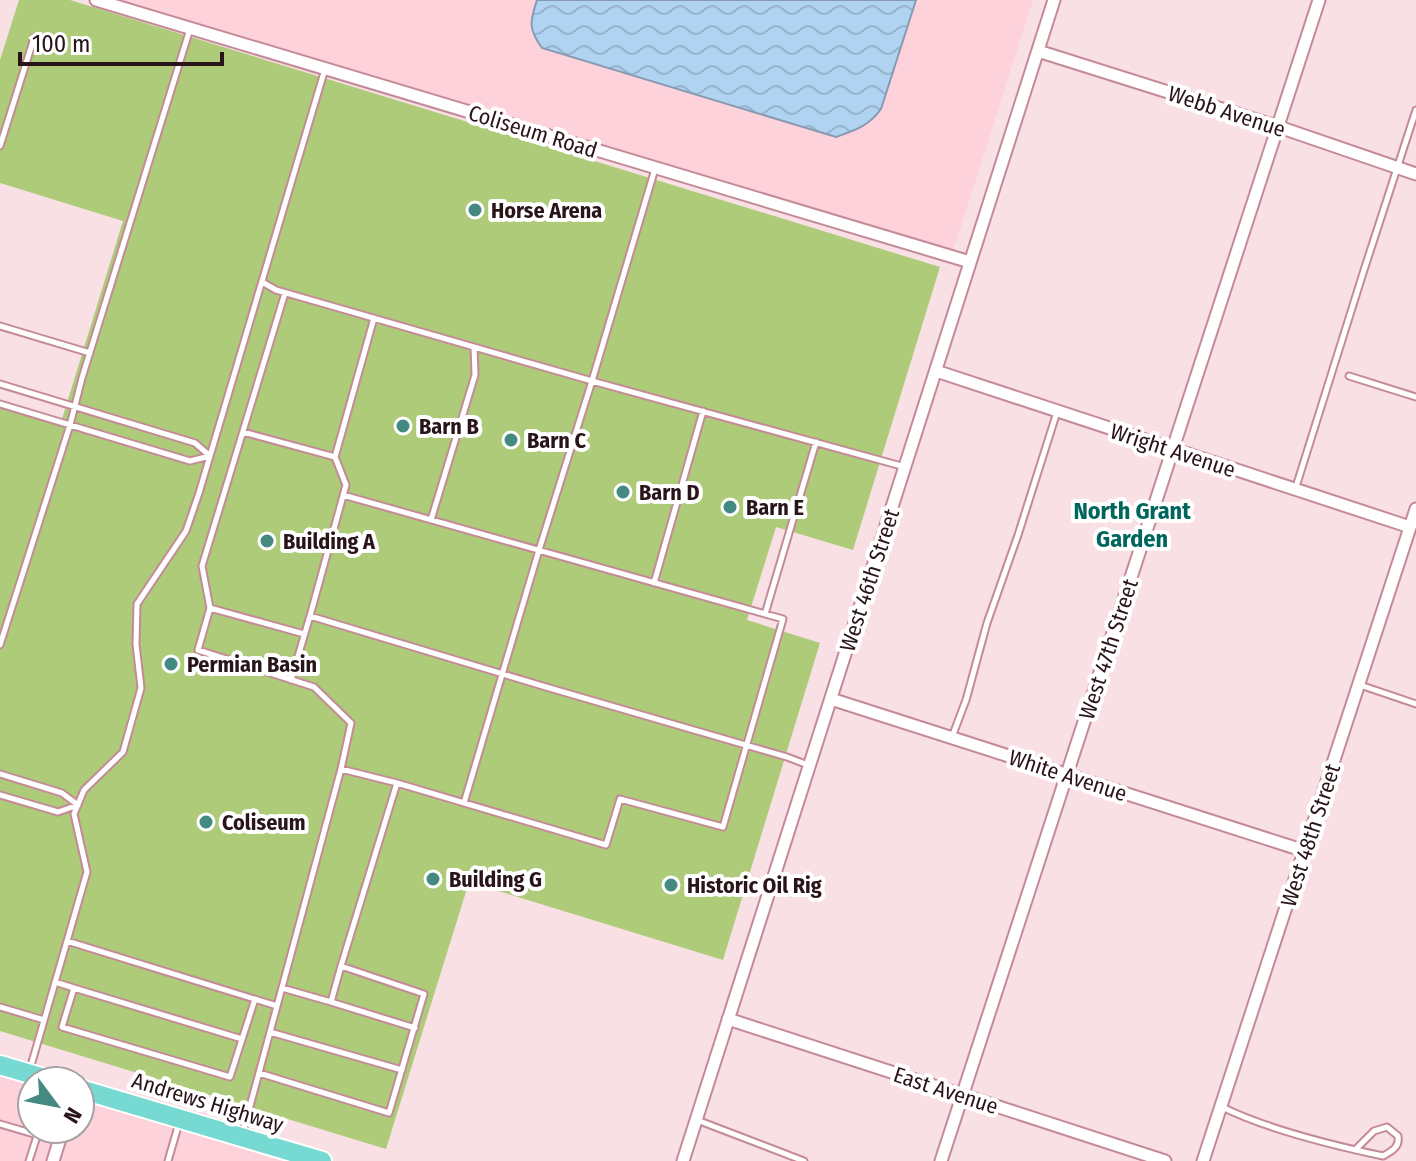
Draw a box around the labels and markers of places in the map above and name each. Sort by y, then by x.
place label: Horse Arena [491,197,602,224]
marker: Horse Arena [466,201,484,219]
place label: Barn B [419,413,479,440]
marker: Barn B [394,417,412,435]
place label: Barn C [527,427,586,454]
marker: Barn C [502,431,520,449]
place label: Barn D [639,479,699,506]
marker: Barn D [614,483,632,501]
place label: Barn E [746,494,804,521]
marker: Barn E [721,498,739,516]
place label: Building A [283,528,376,555]
marker: Building A [258,532,276,550]
place label: Permian Basin [187,651,317,678]
marker: Permian Basin [162,655,180,673]
place label: Coliseum [222,809,306,836]
marker: Coliseum [197,813,215,831]
place label: Building G [449,866,542,893]
marker: Building G [424,870,442,888]
place label: Historic Oil Rig [687,872,822,899]
marker: Historic Oil Rig [662,876,680,894]

